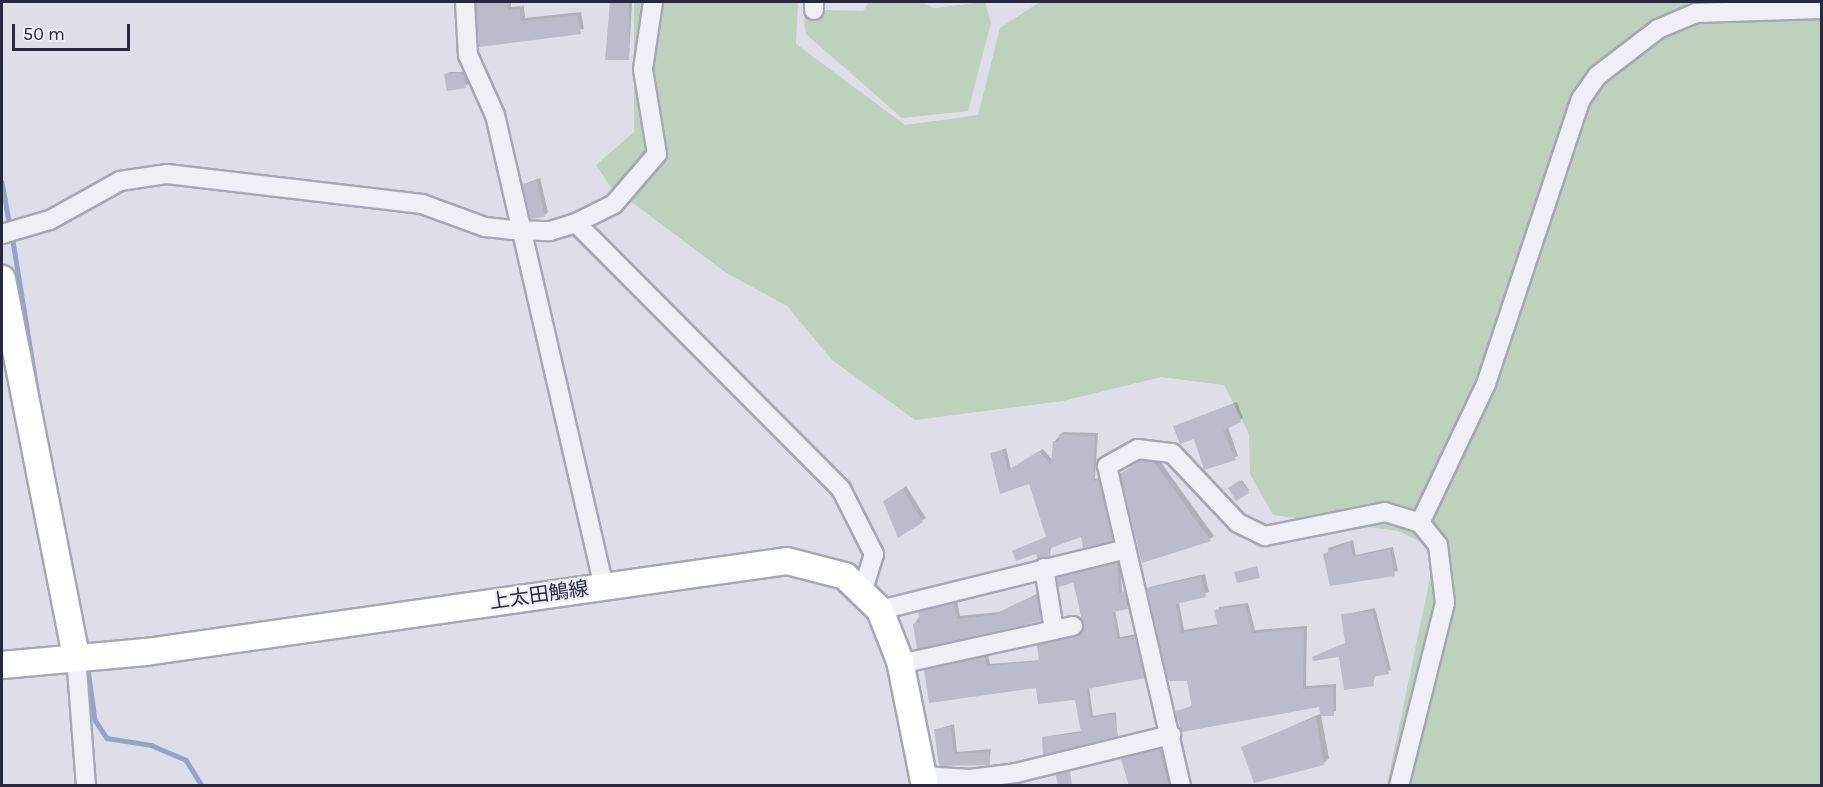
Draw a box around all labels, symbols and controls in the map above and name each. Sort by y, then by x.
scale bar [15,12,134,50]
text: 50 m [23,23,65,45]
street label: 上太田鵤線 [488,576,590,614]

